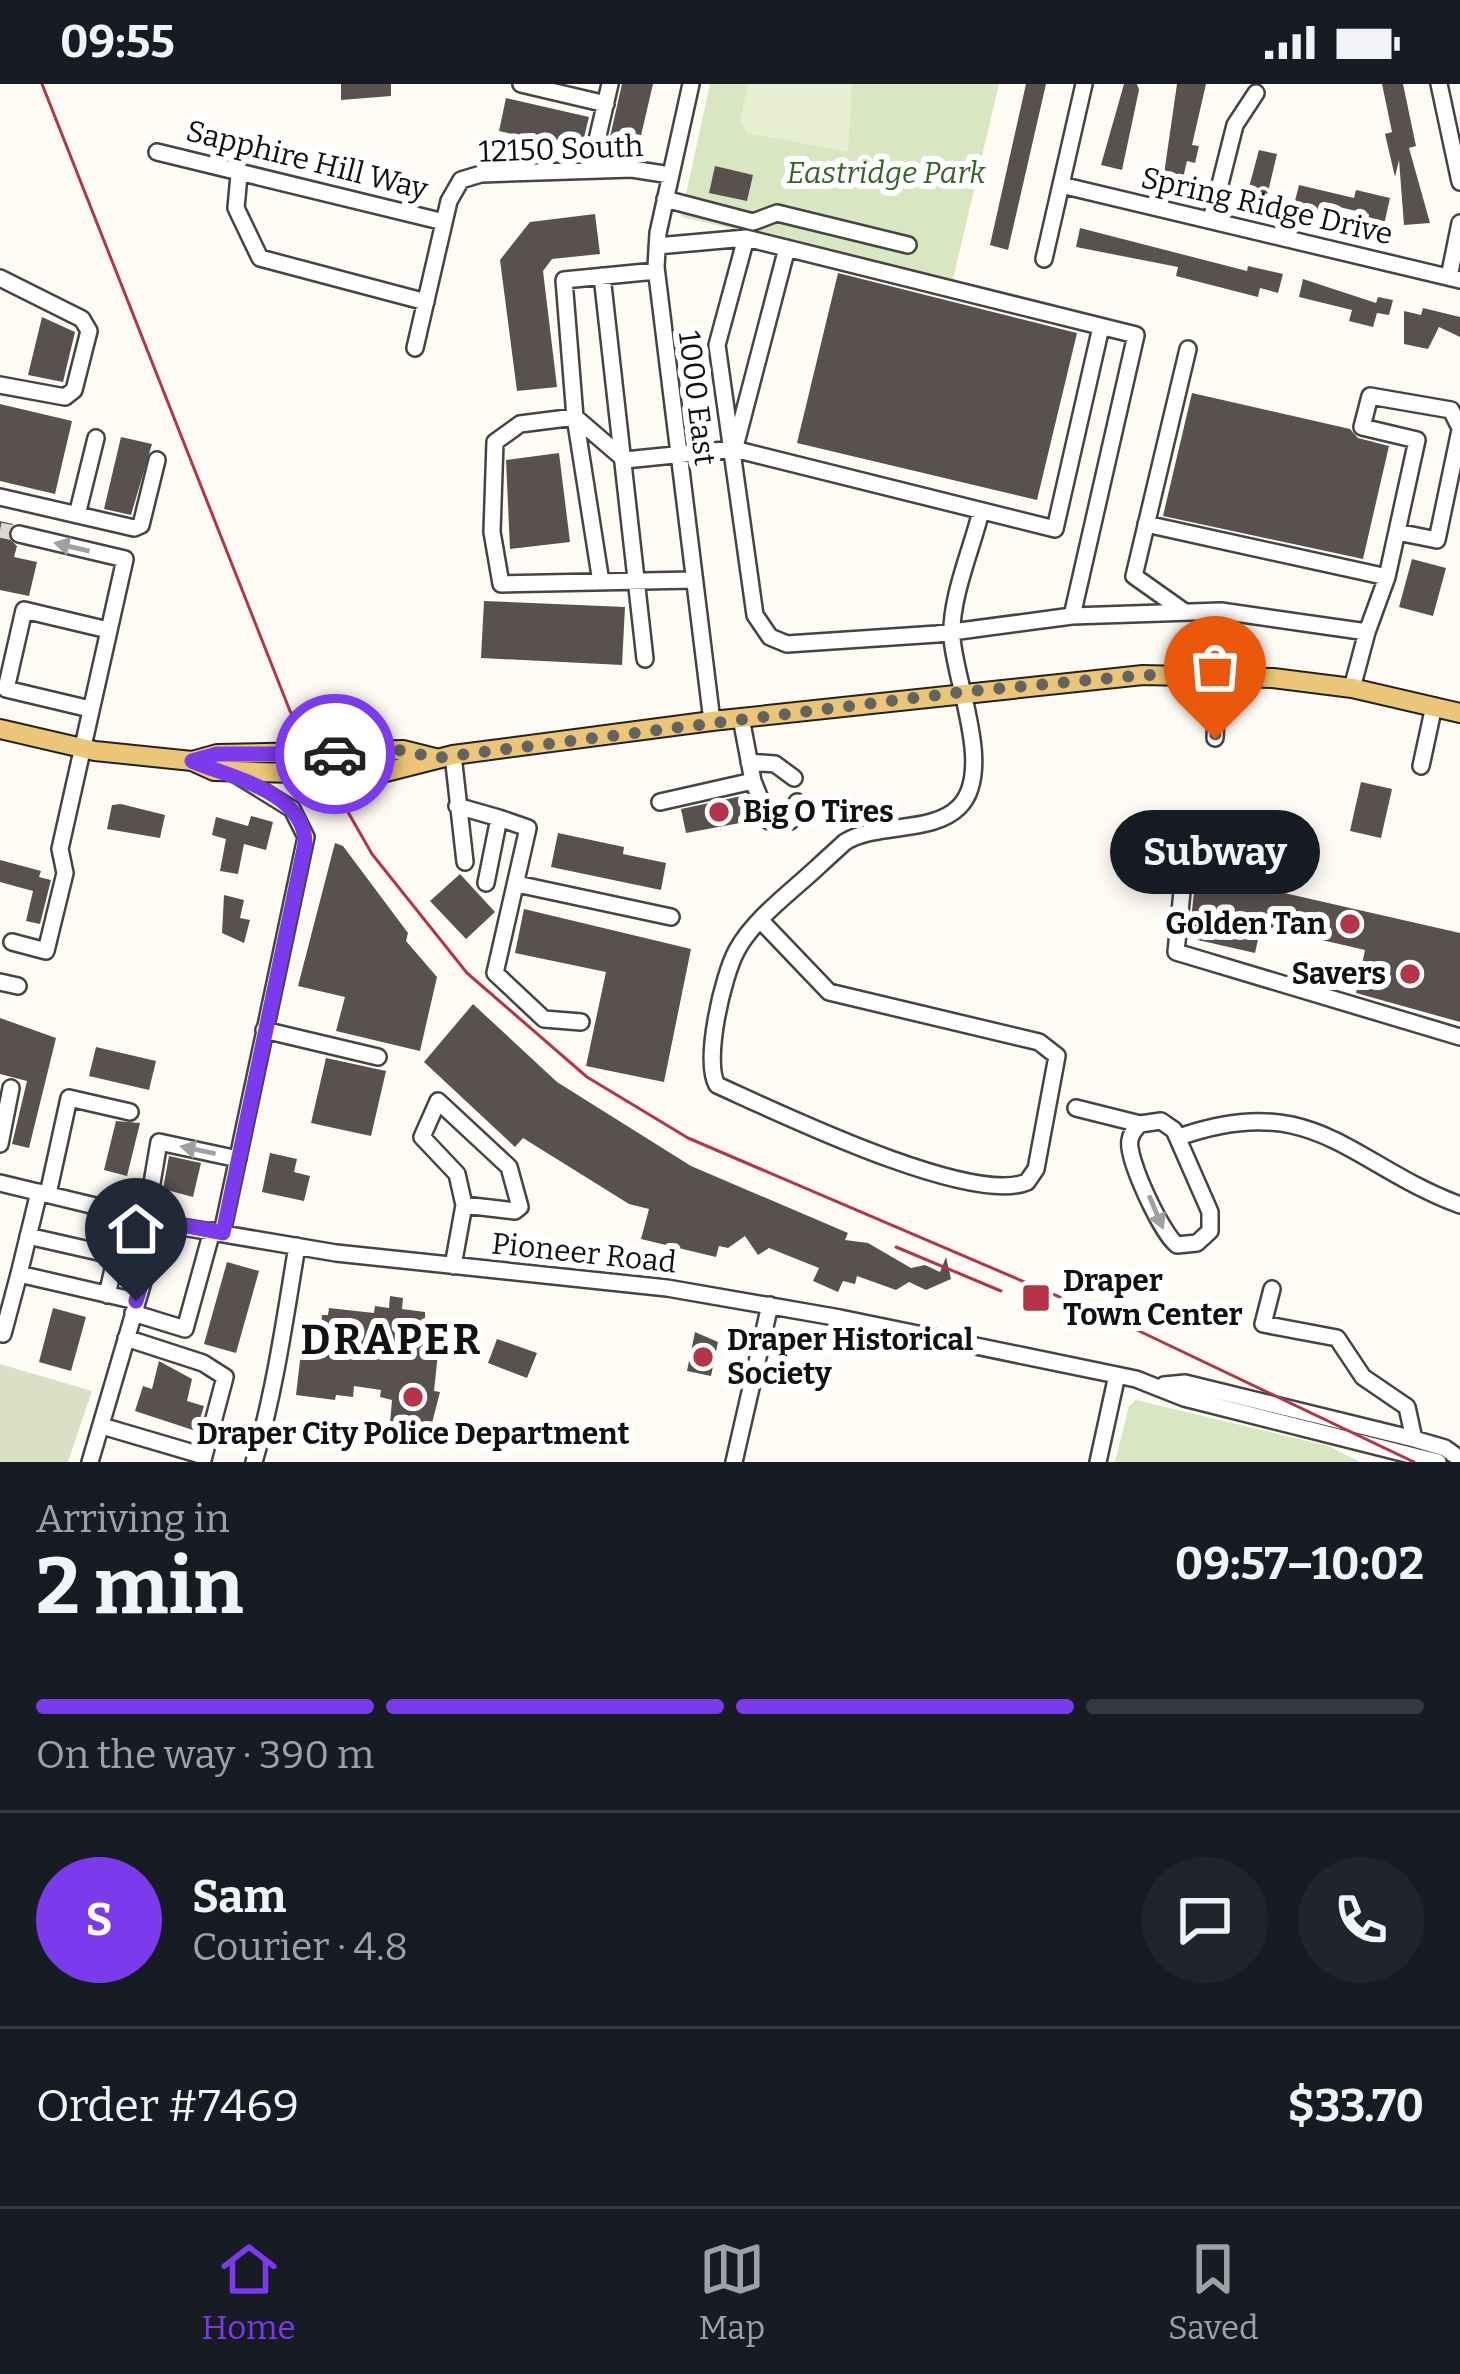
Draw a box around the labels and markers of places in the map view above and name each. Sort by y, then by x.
pin [1164,616,1266,739]
place label: Big O Tires [743,794,894,830]
marker: Big O Tires [706,799,732,825]
callout: Subway [1110,811,1320,895]
place label: Golden Tan [1165,906,1327,942]
marker: Golden Tan [1337,911,1363,937]
place label: Savers [1291,956,1386,992]
marker: Savers [1397,961,1423,987]
pin [85,1178,187,1301]
place label: Draper Town Center [1063,1263,1243,1333]
marker: Draper Town Center [1020,1282,1052,1314]
place label: Draper Historical Society [727,1322,973,1392]
marker: Draper Historical Society [690,1344,716,1370]
marker: Draper City Police Department [400,1384,426,1410]
place label: Draper City Police Department [197,1416,630,1452]

